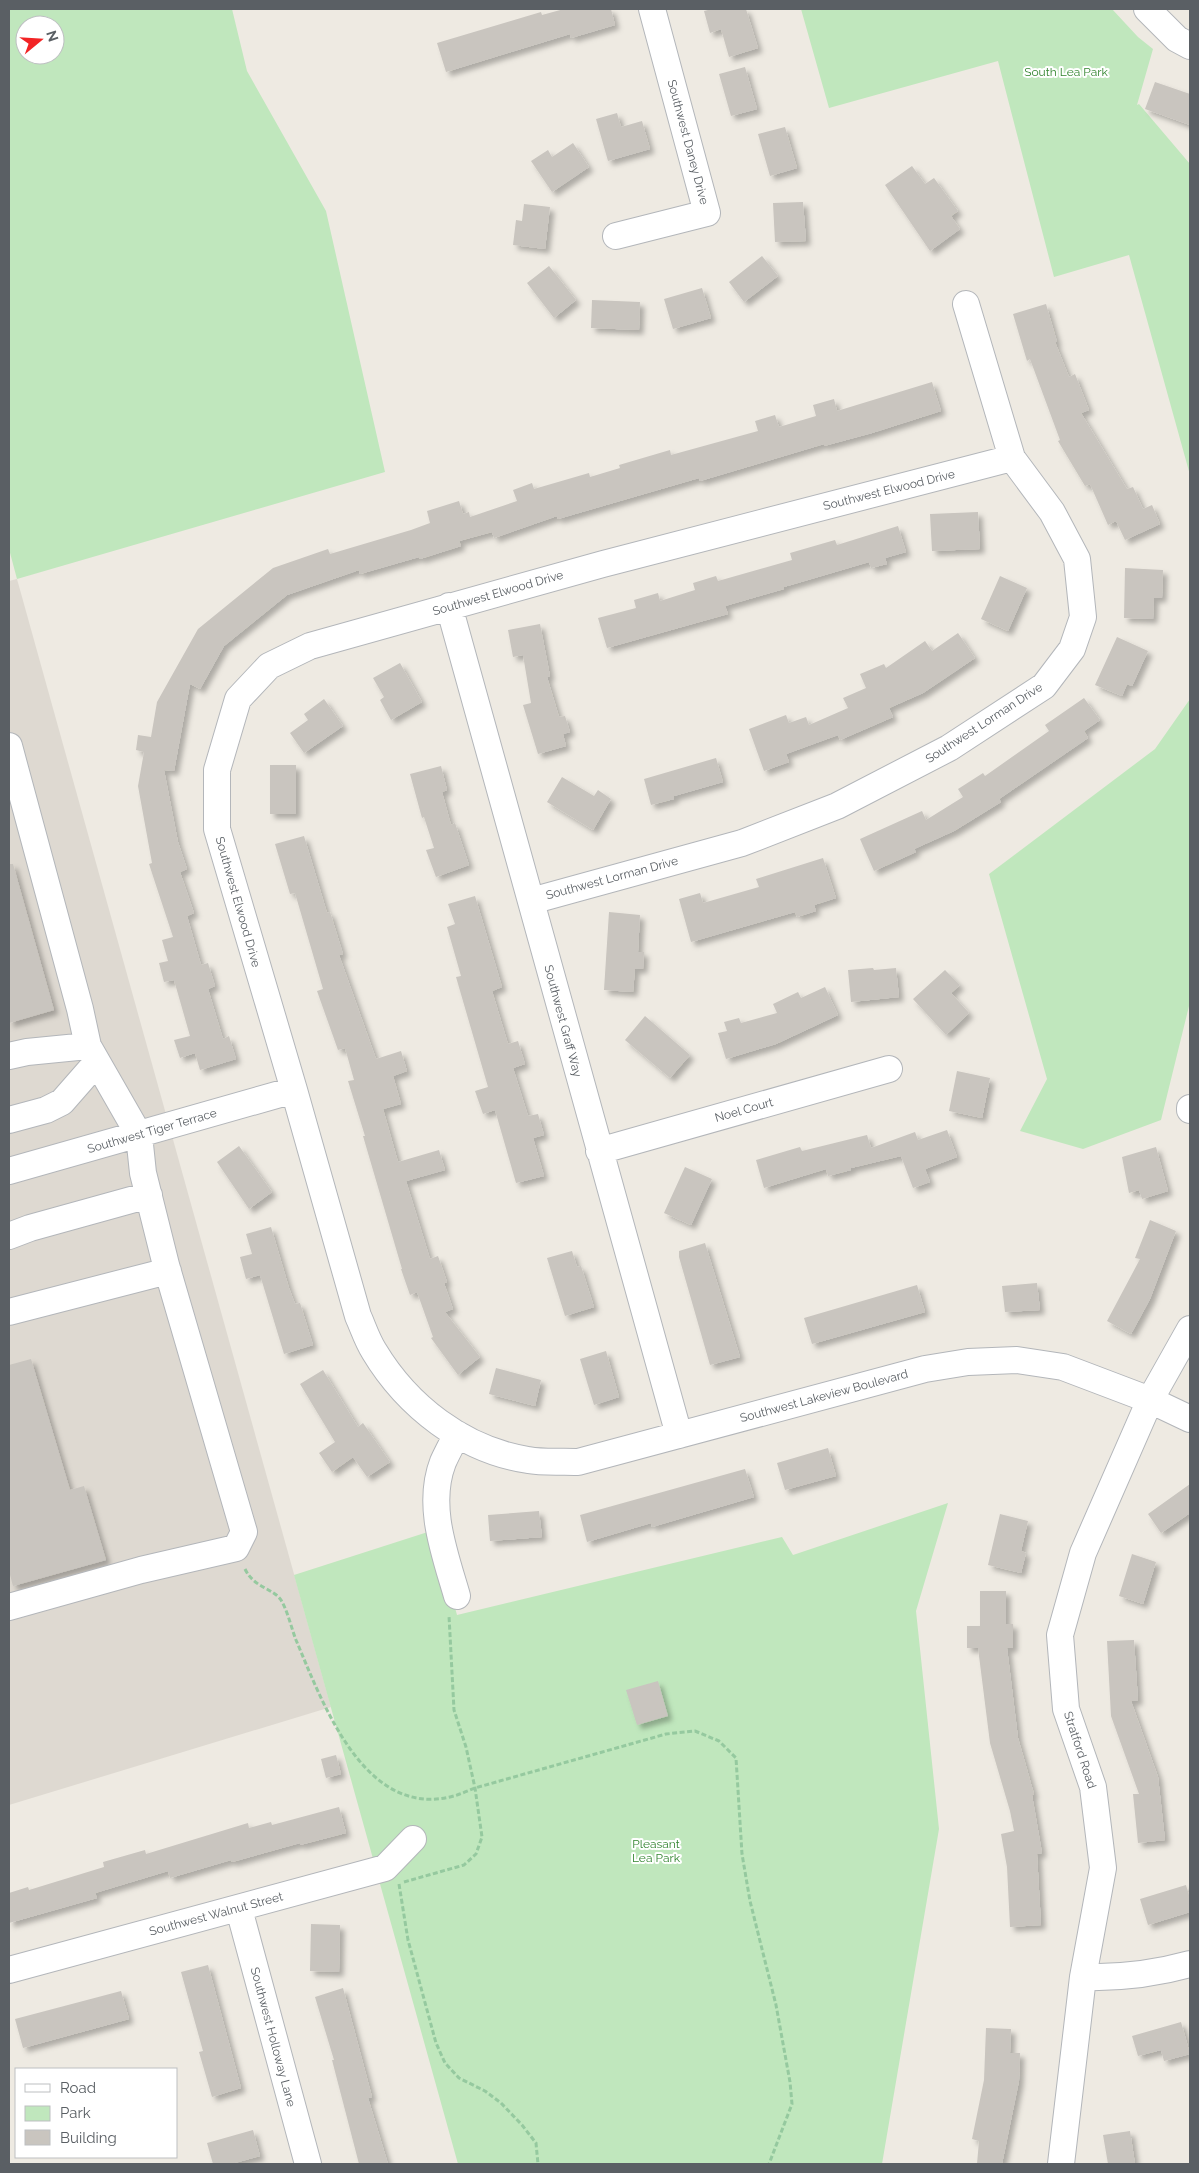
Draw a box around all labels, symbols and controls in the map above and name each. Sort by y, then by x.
north arrow [15,15,65,65]
text: N [43,28,62,44]
park label: South Lea Park [1024,65,1108,79]
street label: Southwest Daney Drive [665,78,711,206]
street label: Southwest Elwood Drive [822,467,956,513]
street label: Southwest Elwood Drive [431,568,565,618]
street label: Southwest Lorman Drive [923,680,1045,766]
street label: Southwest Elwood Drive [213,835,263,969]
street label: Southwest Lorman Drive [544,854,680,902]
street label: Southwest Graff Way [541,964,585,1079]
street label: Noel Court [713,1095,775,1125]
street label: Southwest Tiger Terrace [86,1106,218,1156]
street label: Southwest Lakeview Boulevard [738,1367,910,1425]
street label: Stratford Road [1061,1710,1099,1790]
park label: Pleasant Lea Park [632,1837,681,1865]
street label: Southwest Walnut Street [148,1889,284,1939]
street label: Southwest Holloway Lane [248,1966,298,2108]
legend [15,2068,178,2158]
text: Road [60,2079,96,2097]
text: Park [60,2104,91,2122]
text: Building [60,2129,117,2147]

